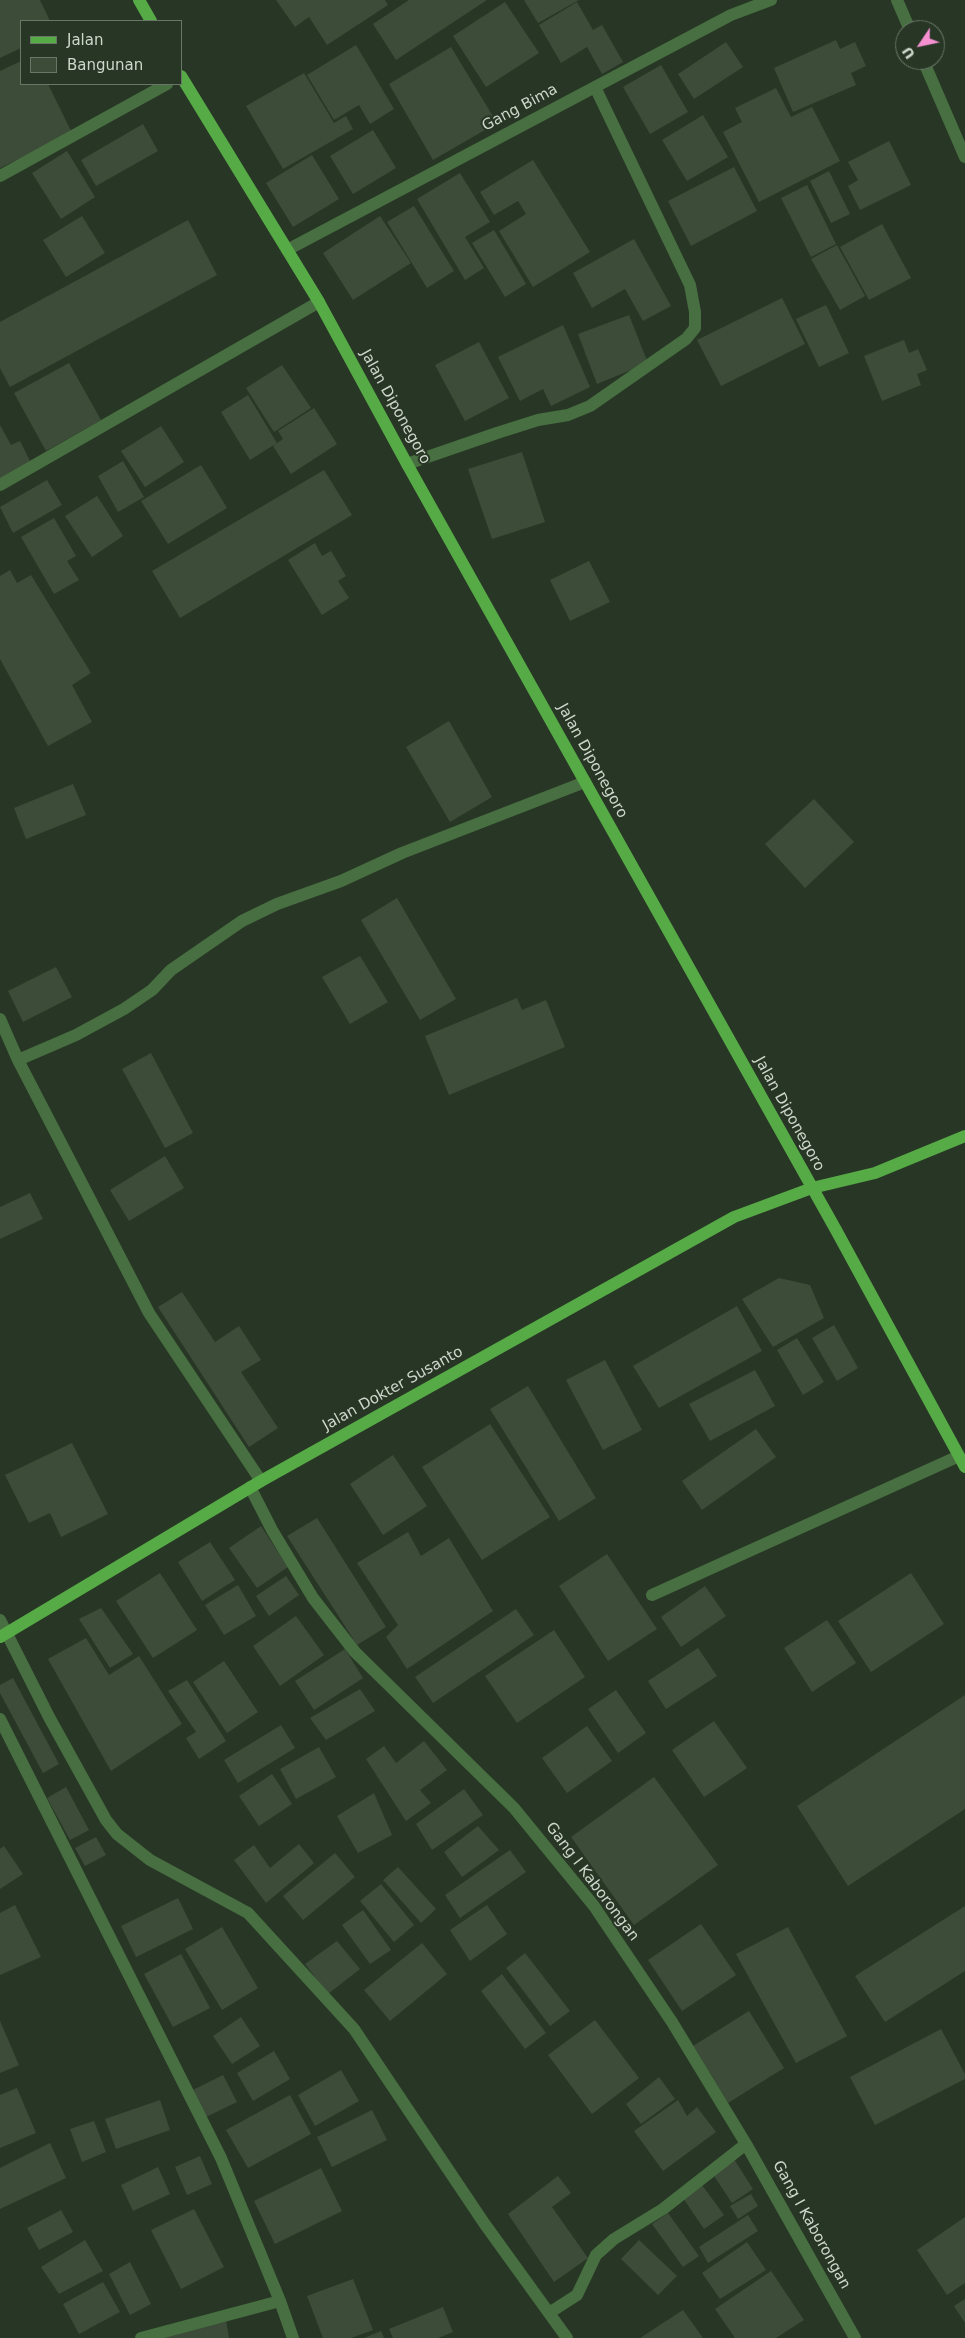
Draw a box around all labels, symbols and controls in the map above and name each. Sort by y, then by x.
legend [20,20,182,85]
north arrow [895,20,945,70]
text: Jalan [67,31,103,49]
text: U [899,44,918,62]
text: Bangunan [67,56,143,74]
street label: Gang Bima [479,81,561,135]
street label: Jalan Diponegoro [356,347,434,467]
street label: Jalan Diponegoro [553,701,631,821]
street label: Jalan Diponegoro [750,1054,828,1174]
street label: Jalan Dokter Susanto [320,1343,466,1435]
street label: Gang I Kaborongan [541,1819,643,1945]
street label: Gang I Kaborongan [768,2158,854,2292]

